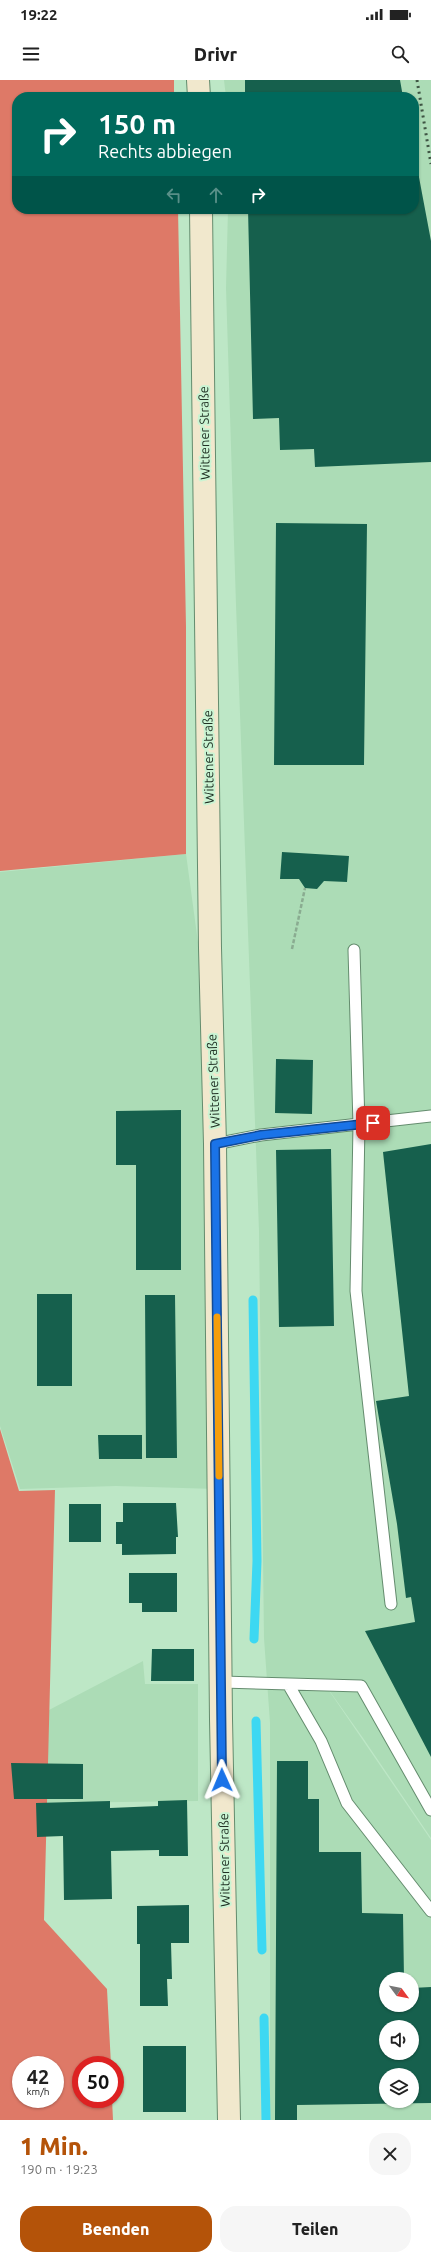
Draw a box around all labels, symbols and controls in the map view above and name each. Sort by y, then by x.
text: 19:22 [20,6,58,23]
icon: menu [20,43,42,65]
icon: search [389,43,411,65]
text: Drivr [194,44,237,64]
icon: right [32,108,84,160]
text: 150 m [98,108,176,139]
text: Rechts abbiegen [98,141,232,161]
icon: left [163,184,185,206]
icon: ahead [205,184,227,206]
icon: right [247,184,269,206]
street label: Wittener Straße [196,386,212,480]
street label: Wittener Straße [200,710,216,804]
street label: Wittener Straße [204,1034,222,1128]
pin [356,1106,390,1140]
icon: arrive [362,1112,384,1134]
position arrow [201,1759,243,1801]
street label: Wittener Straße [216,1813,232,1907]
north arrow [379,1972,419,2012]
map controls [379,1972,419,2108]
button: sound [379,2020,419,2060]
speed limit sign: 50 [72,2056,124,2108]
text: 42 [27,2065,49,2088]
button: layers [379,2068,419,2108]
text: km/h [26,2086,50,2097]
text: 1 Min. [20,2133,88,2160]
button: close [369,2133,411,2175]
text: 190 m · 19:23 [20,2162,98,2176]
button: Beenden [20,2206,212,2252]
button: Teilen [220,2206,411,2252]

